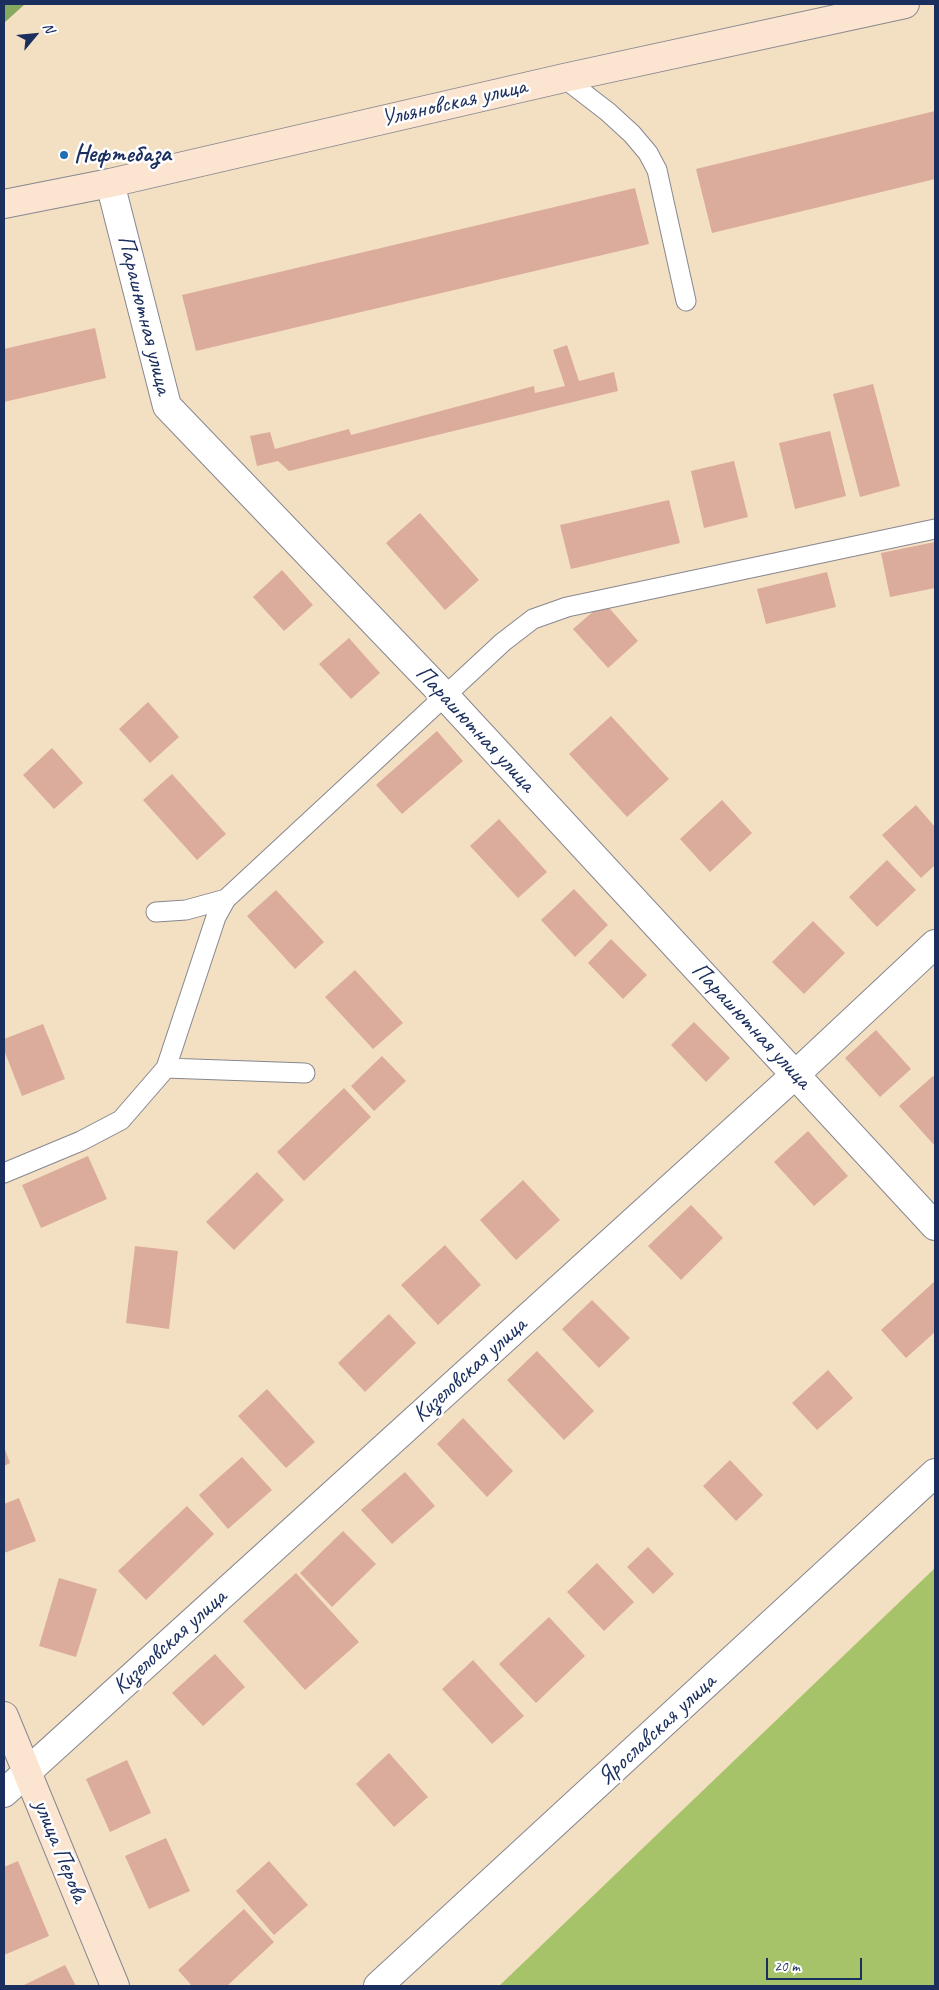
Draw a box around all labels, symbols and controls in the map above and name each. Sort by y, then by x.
north arrow [10,10,60,60]
text: N [39,20,58,36]
street label: Ульяновская улица [379,72,529,134]
place label: Нефтебаза [74,141,171,169]
marker: Нефтебаза [58,149,70,161]
street label: Парашютная улица [110,232,178,398]
street label: Парашютная улица [409,660,541,798]
street label: Парашютная улица [685,957,817,1095]
street label: Кизеловская улица [407,1311,533,1429]
street label: Кизеловская улица [107,1583,233,1701]
street label: Ярославская улица [592,1668,722,1792]
street label: улица Перова [26,1795,94,1907]
scale bar [769,1948,865,1980]
text: 20 m [774,1957,800,1976]

